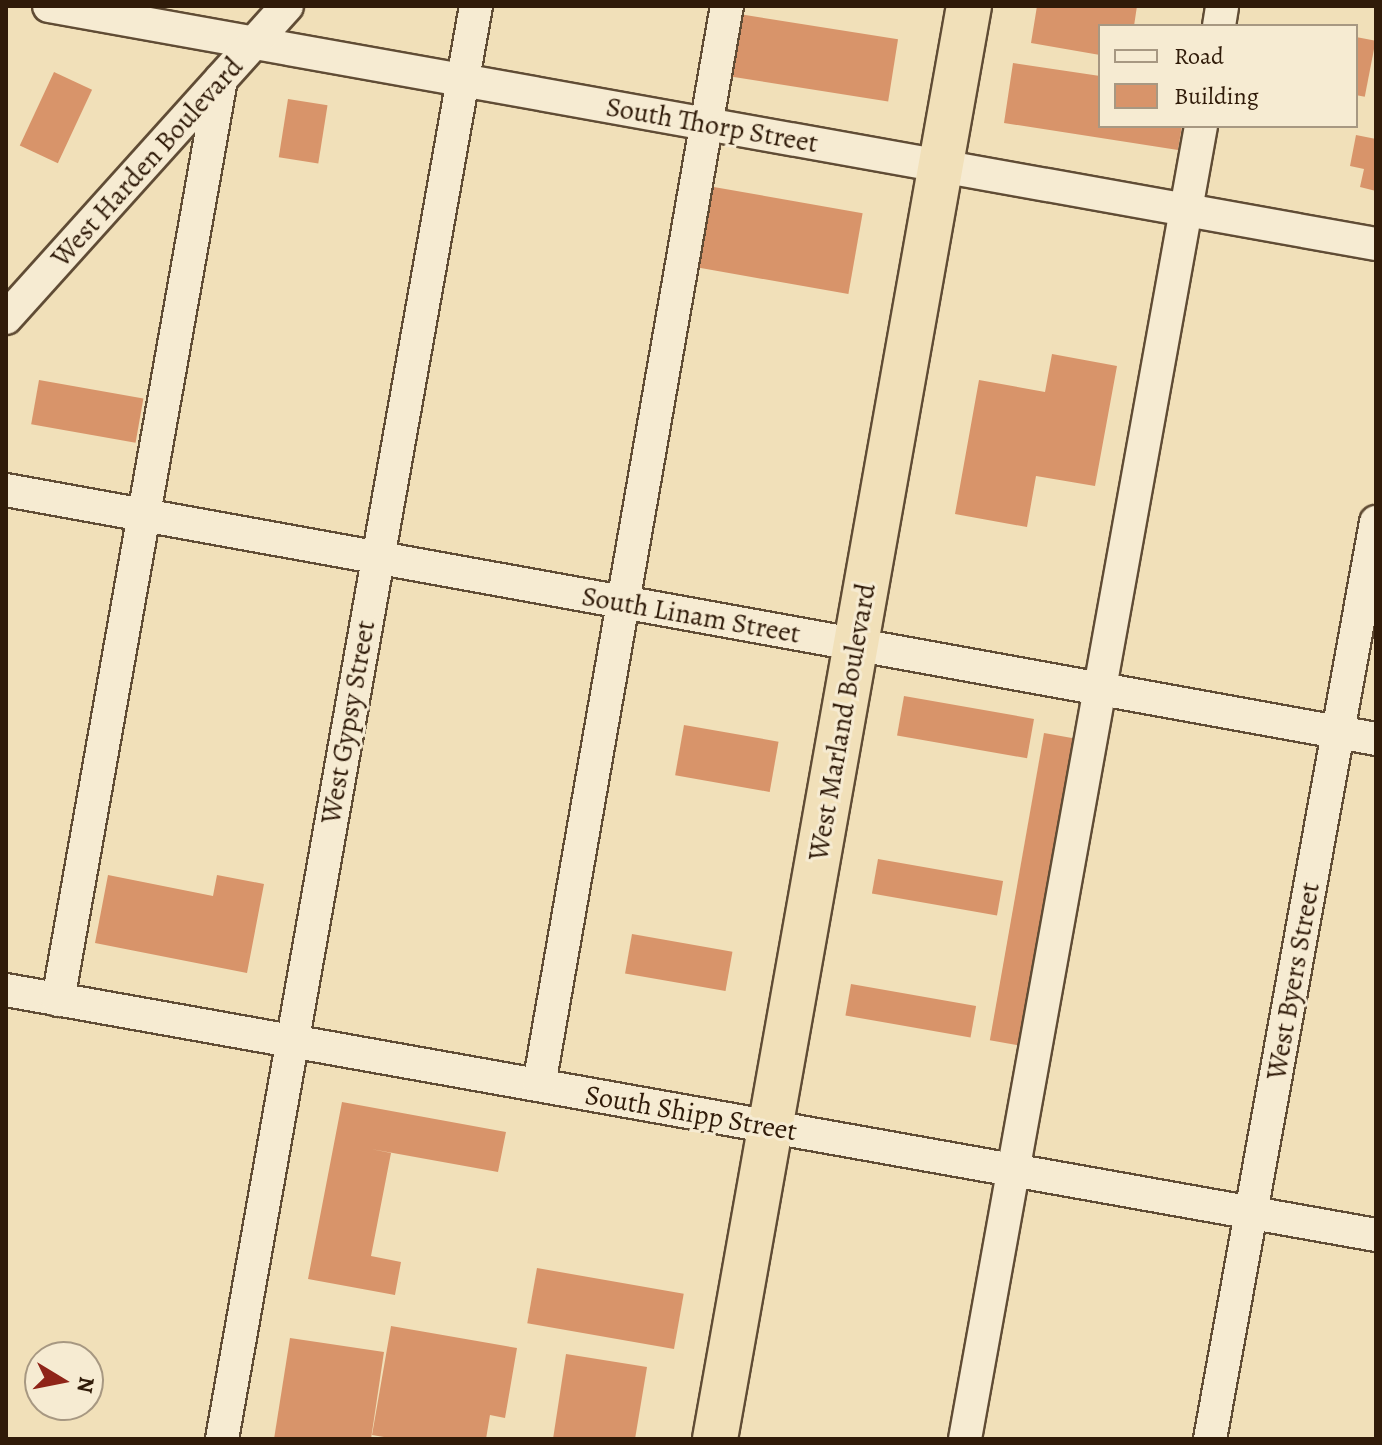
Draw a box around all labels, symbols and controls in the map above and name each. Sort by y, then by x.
legend [1098,24,1358,128]
text: Road [1174,40,1224,72]
street label: West Harden Boulevard [44,50,250,274]
text: Building [1174,80,1259,112]
street label: South Thorp Street [603,90,821,160]
street label: South Linam Street [579,579,803,651]
street label: West Marland Boulevard [801,581,883,863]
street label: West Gypsy Street [314,618,382,826]
street label: West Byers Street [1259,880,1327,1082]
street label: South Shipp Street [582,1078,800,1148]
north arrow [24,1341,104,1421]
text: N [70,1374,102,1395]

